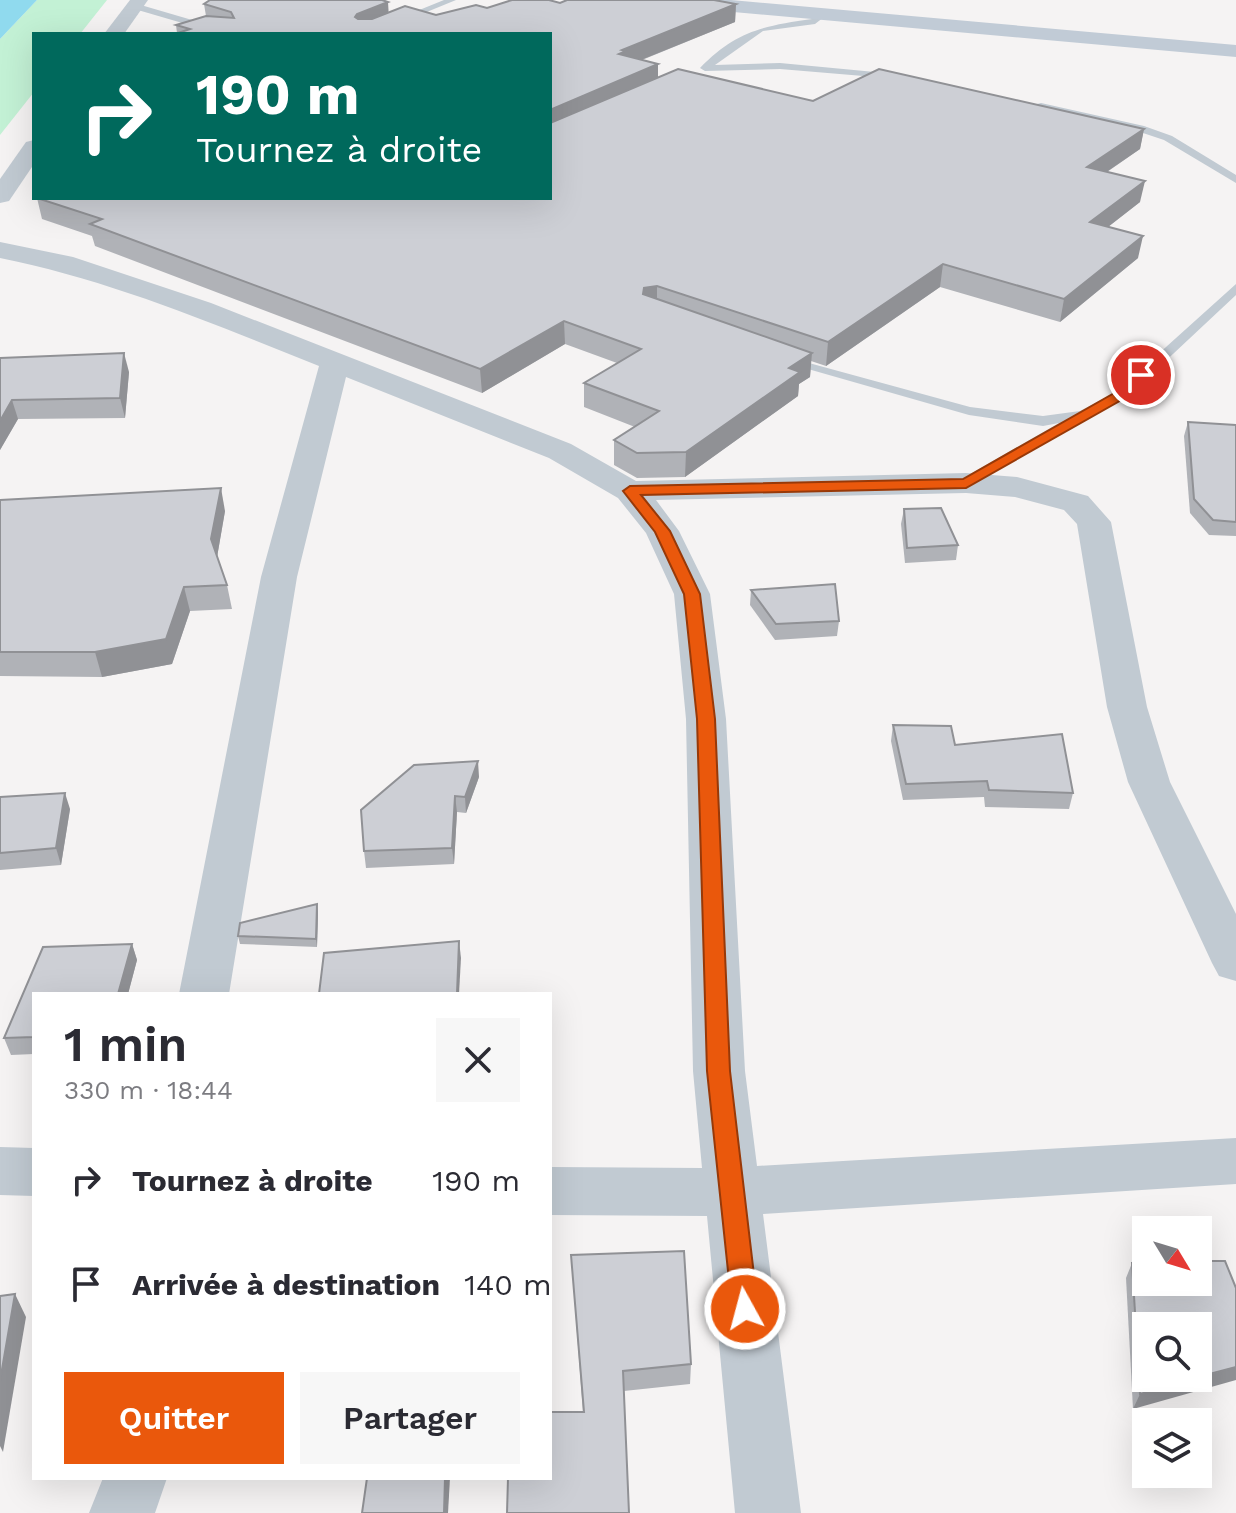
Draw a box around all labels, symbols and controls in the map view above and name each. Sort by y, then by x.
text: 190 m [196,62,359,128]
icon: right [64,64,168,168]
text: Tournez à droite [196,129,482,171]
pin [1107,341,1175,409]
icon: arrive [1119,353,1163,397]
text: 1 min [64,1016,187,1073]
button: close [436,1018,520,1102]
text: 330 m · 18:44 [64,1075,233,1105]
icon: right [64,1158,108,1202]
text: Tournez à droite [132,1163,373,1198]
text: 190 m [432,1163,520,1198]
north arrow [1132,1216,1212,1296]
map controls [1132,1216,1212,1488]
icon: arrive [64,1262,108,1306]
text: Arrivée à destination [132,1267,440,1302]
text: 140 m [464,1267,552,1302]
position arrow [703,1267,787,1351]
button: search [1132,1312,1212,1392]
button: Quitter [64,1372,284,1464]
button: Partager [300,1372,520,1464]
button: layers [1132,1408,1212,1488]

